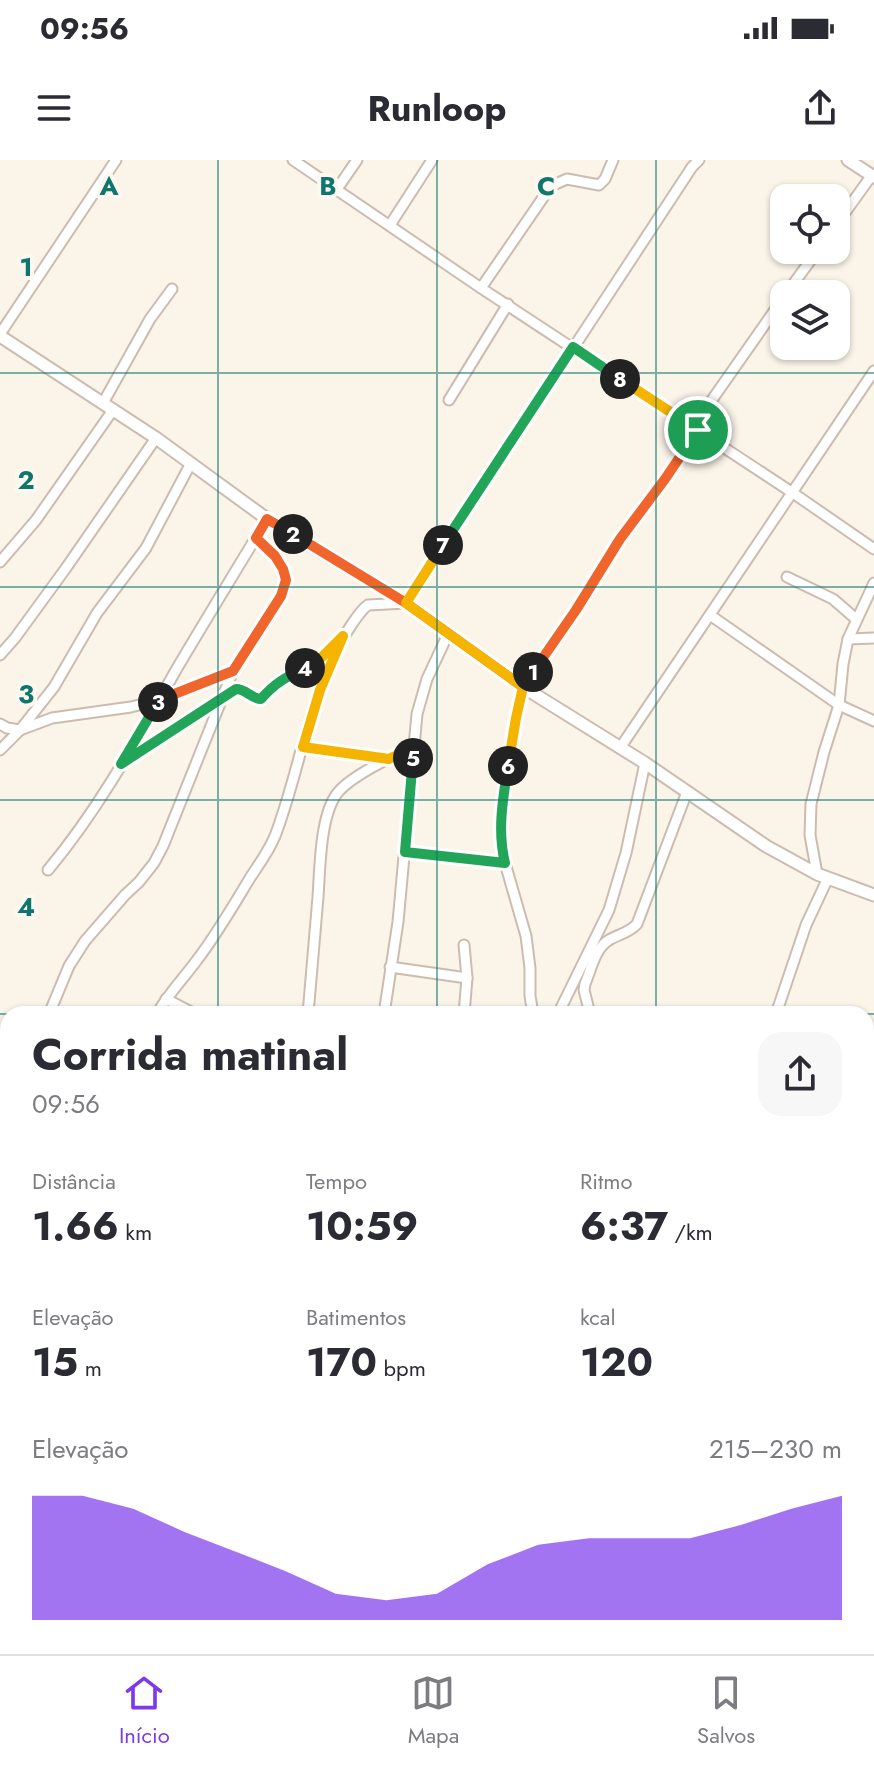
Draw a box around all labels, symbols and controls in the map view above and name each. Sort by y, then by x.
text: 09:56 [40,7,129,50]
text: Runloop [367,82,507,134]
icon: menu [32,86,76,130]
icon: share [798,86,842,130]
text: A [98,167,119,205]
text: B [319,167,337,205]
text: C [537,167,555,205]
map controls [770,184,850,360]
button: locate [770,184,850,264]
text: 1 [19,248,33,286]
button: layers [770,280,850,360]
pin: 8 [600,359,640,399]
text: 8 [613,363,627,395]
pin [664,396,732,464]
icon: arrive [676,408,720,452]
text: 2 [17,461,35,499]
pin: 2 [273,514,313,554]
text: 2 [286,518,300,550]
pin: 7 [423,525,463,565]
text: 7 [436,529,450,561]
pin: 4 [285,648,325,688]
text: 4 [297,652,313,684]
pin: 1 [513,652,553,692]
text: 1 [527,656,539,688]
text: 3 [18,675,34,713]
pin: 3 [138,682,178,722]
text: 3 [151,686,165,718]
pin: 5 [393,738,433,778]
text: 5 [406,742,420,774]
pin: 6 [488,746,528,786]
text: 6 [501,750,515,782]
text: 4 [17,888,35,926]
text: Corrida matinal [32,1023,348,1087]
button: share [758,1032,842,1116]
text: 09:56 [32,1085,100,1123]
text: Distância [32,1165,116,1197]
text: Tempo [306,1165,367,1197]
text: Ritmo [580,1165,633,1197]
text: 1.66 [32,1197,119,1255]
text: 10:59 [306,1197,418,1255]
text: 6:37 [580,1197,668,1255]
text: km [119,1216,152,1248]
text: /km [668,1216,713,1248]
text: Elevação [32,1301,114,1333]
text: Batimentos [306,1301,406,1333]
text: kcal [580,1301,616,1333]
text: 15 [32,1333,78,1391]
text: 170 [306,1333,377,1391]
text: 120 [580,1333,653,1391]
text: m [78,1352,102,1384]
text: bpm [377,1352,426,1384]
text: Elevação [32,1430,128,1468]
text: 215–230 m [709,1430,842,1468]
tab: Início [119,1671,170,1751]
tab: Mapa [408,1671,459,1751]
tab: Salvos [697,1671,755,1751]

